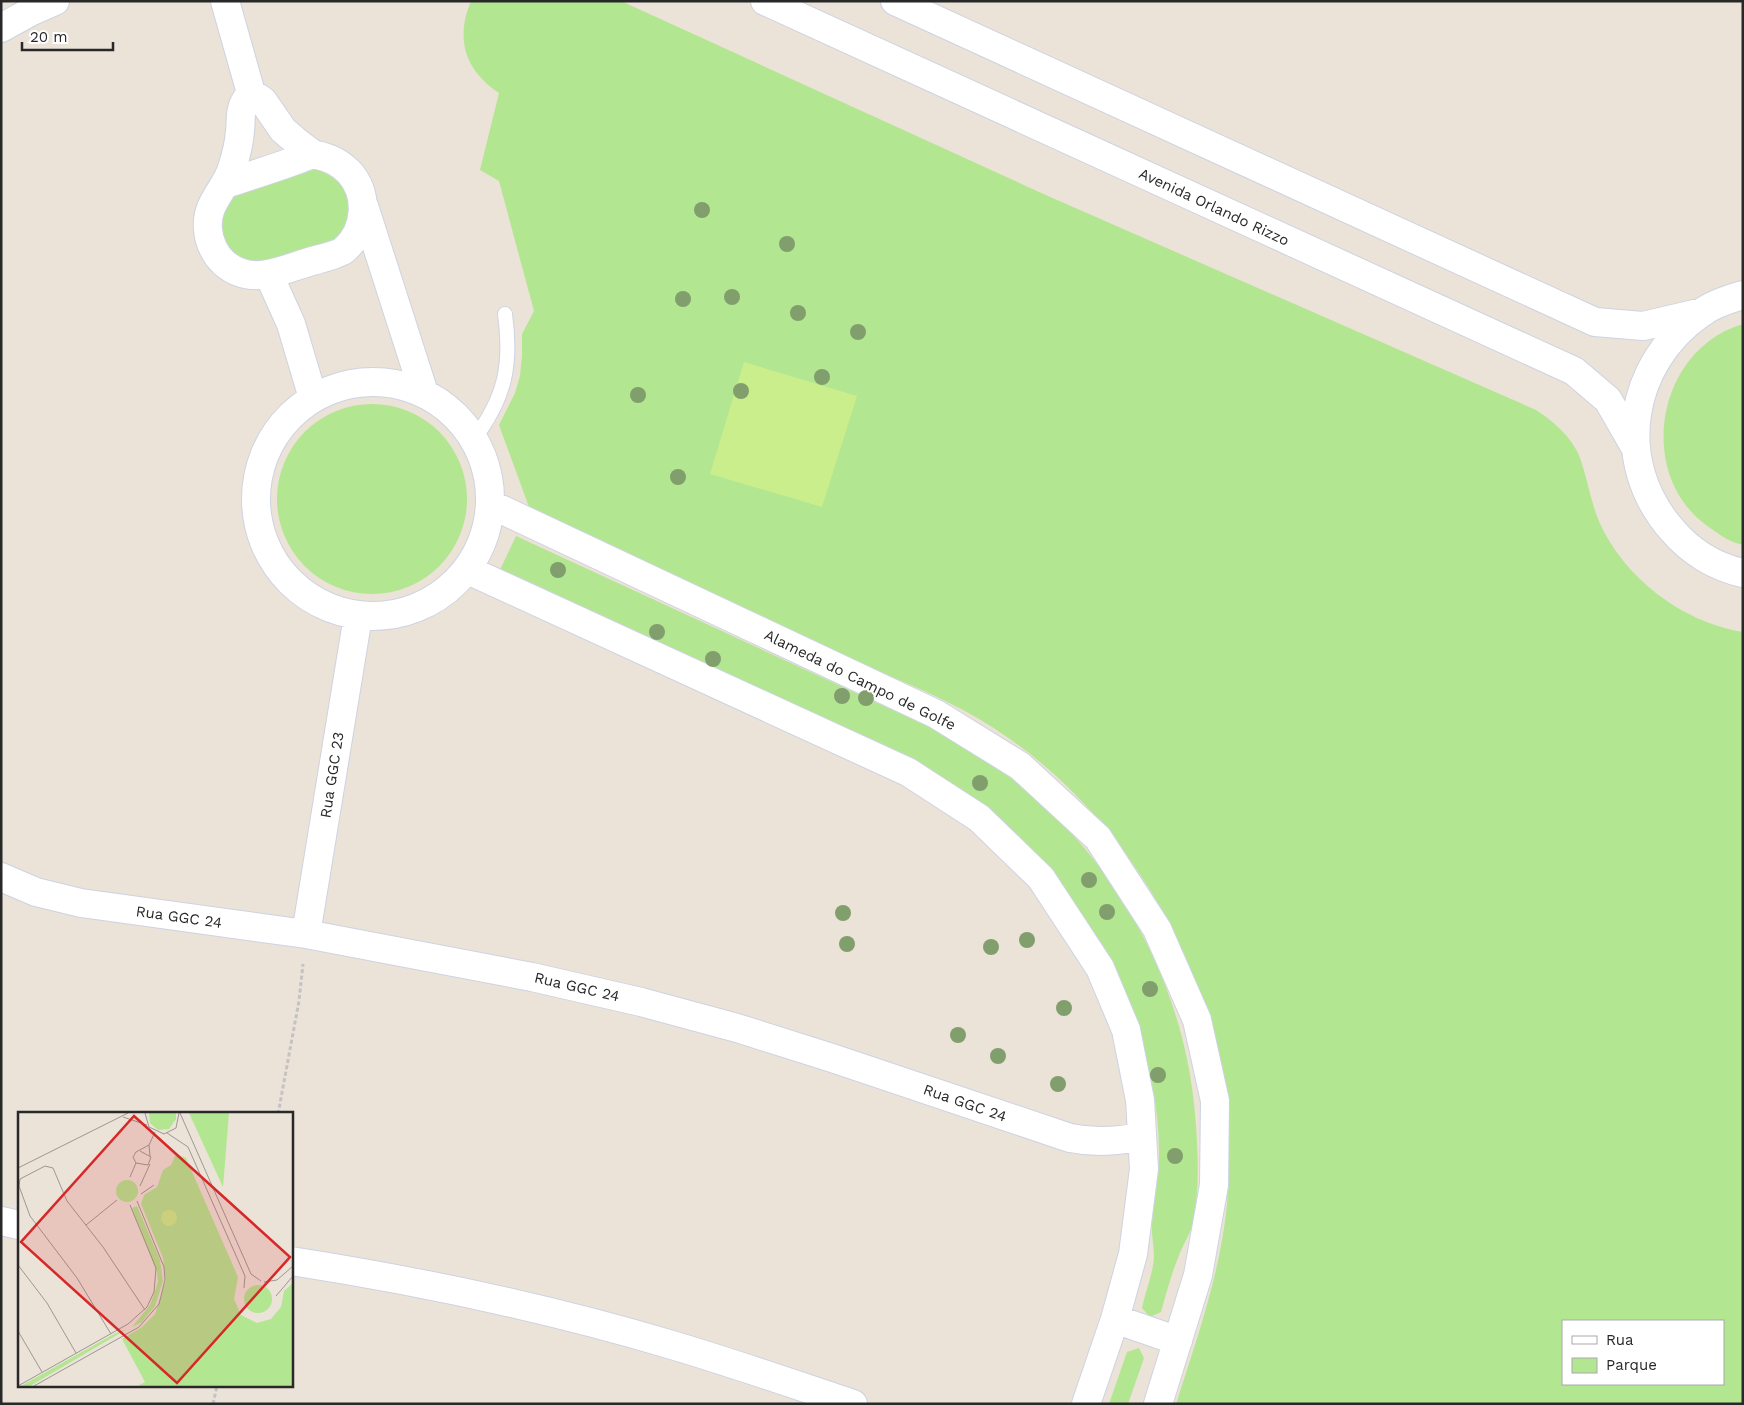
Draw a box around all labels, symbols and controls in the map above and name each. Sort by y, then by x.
scale bar [22,20,114,52]
text: 20 m [30,28,68,46]
street label: Avenida Orlando Rizzo [1136,164,1292,250]
street label: Alameda do Campo de Golfe [761,626,959,734]
street label: Rua GGC 23 [316,731,348,819]
street label: Rua GGC 24 [135,902,223,932]
street label: Rua GGC 24 [533,968,621,1006]
street label: Rua GGC 24 [921,1080,1009,1126]
inset map [18,1112,292,1388]
legend [1562,1320,1724,1385]
text: Rua [1606,1331,1634,1349]
text: Parque [1606,1356,1657,1374]

